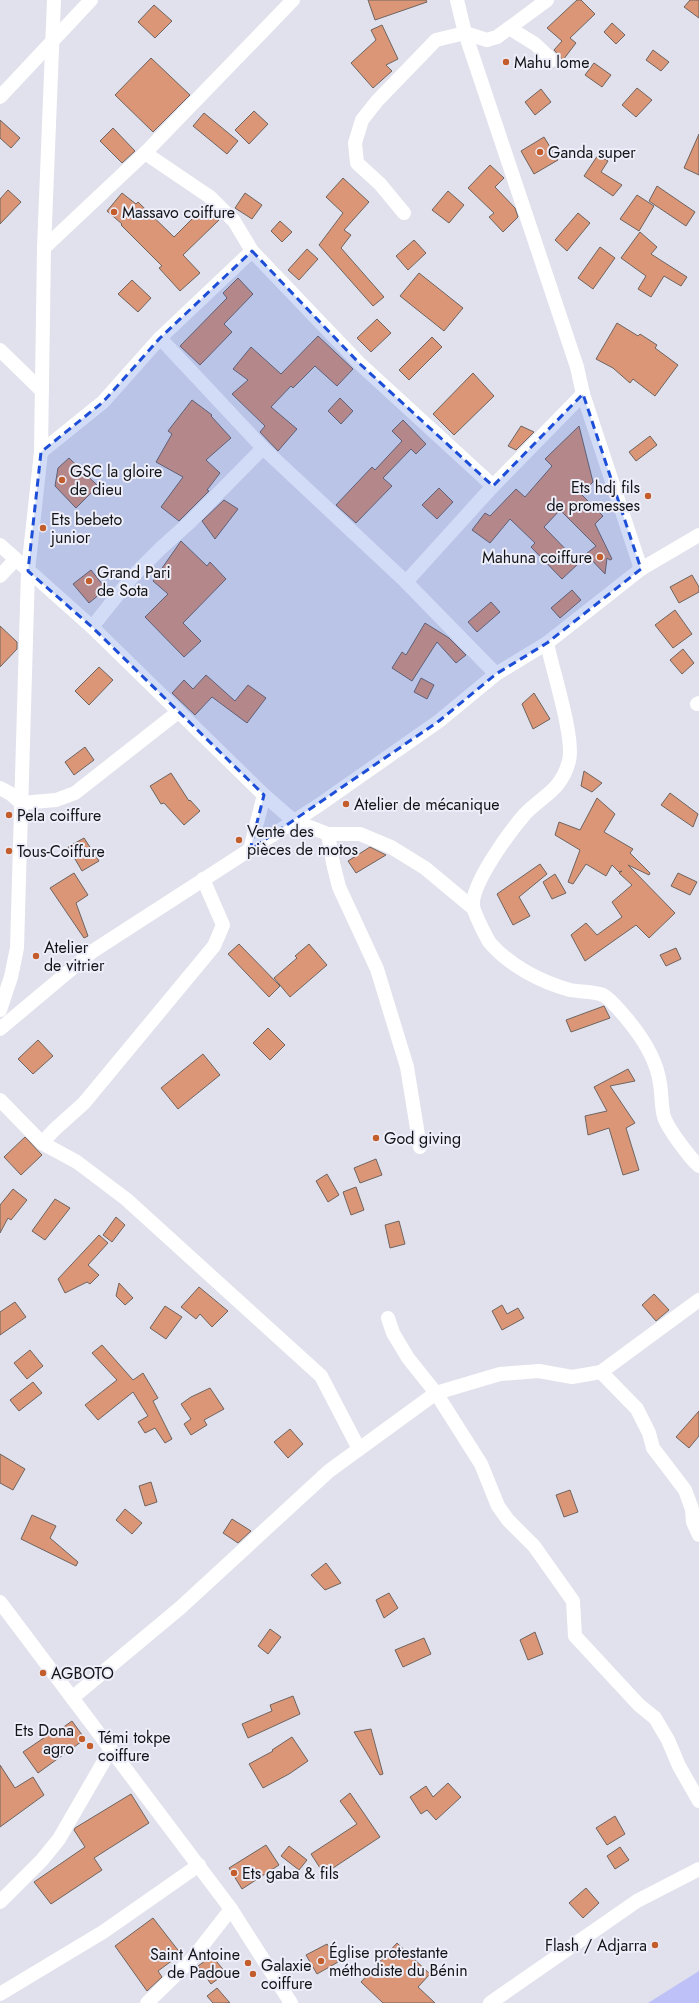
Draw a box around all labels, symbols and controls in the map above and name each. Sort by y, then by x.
place label: Mahu lome [514,51,589,74]
marker: Mahu lome [501,57,511,67]
place label: Ganda super [548,141,636,164]
marker: Ganda super [535,147,545,157]
place label: Massavo coiffure [122,201,235,224]
marker: Massavo coiffure [109,207,119,217]
place label: GSC la gloire de dieu [70,460,162,501]
marker: GSC la gloire de dieu [57,475,67,485]
place label: Ets hdj fils de promesses [546,476,640,517]
marker: Ets hdj fils de promesses [643,491,653,501]
place label: Ets bebeto junior [50,508,122,549]
marker: Ets bebeto junior [38,523,48,533]
place label: Mahuna coiffure [482,546,592,569]
marker: Mahuna coiffure [595,552,605,562]
place label: Grand Pari de Sota [97,561,171,602]
marker: Grand Pari de Sota [84,576,94,586]
place label: Atelier de mécanique [354,793,500,816]
marker: Atelier de mécanique [341,799,351,809]
place label: Pela coiffure [17,804,101,827]
marker: Pela coiffure [4,810,14,820]
place label: Vente des pièces de motos [247,820,358,861]
marker: Vente des pièces de motos [234,835,244,845]
place label: Tous-Coiffure [17,840,105,863]
marker: Tous-Coiffure [4,846,14,856]
place label: Atelier de vitrier [44,936,105,977]
marker: Atelier de vitrier [31,951,41,961]
place label: God giving [384,1127,461,1150]
marker: God giving [371,1133,381,1143]
place label: AGBOTO [51,1662,114,1685]
marker: AGBOTO [38,1668,48,1678]
place label: Ets Dona agro [14,1719,74,1760]
place label: Témi tokpe coiffure [98,1726,171,1767]
marker: Ets Dona agro [77,1734,87,1744]
marker: Témi tokpe coiffure [85,1741,95,1751]
place label: Ets gaba & fils [242,1862,339,1885]
marker: Ets gaba & fils [229,1868,239,1878]
place label: Flash / Adjarra [545,1934,647,1957]
marker: Flash / Adjarra [650,1940,660,1950]
place label: Église protestante méthodiste du Bénin [329,1941,468,1982]
place label: Saint Antoine de Padoue [150,1943,240,1984]
place label: Galaxie coiffure [261,1954,313,1995]
marker: Église protestante méthodiste du Bénin [316,1956,326,1966]
marker: Saint Antoine de Padoue [243,1958,253,1968]
marker: Galaxie coiffure [248,1969,258,1979]

